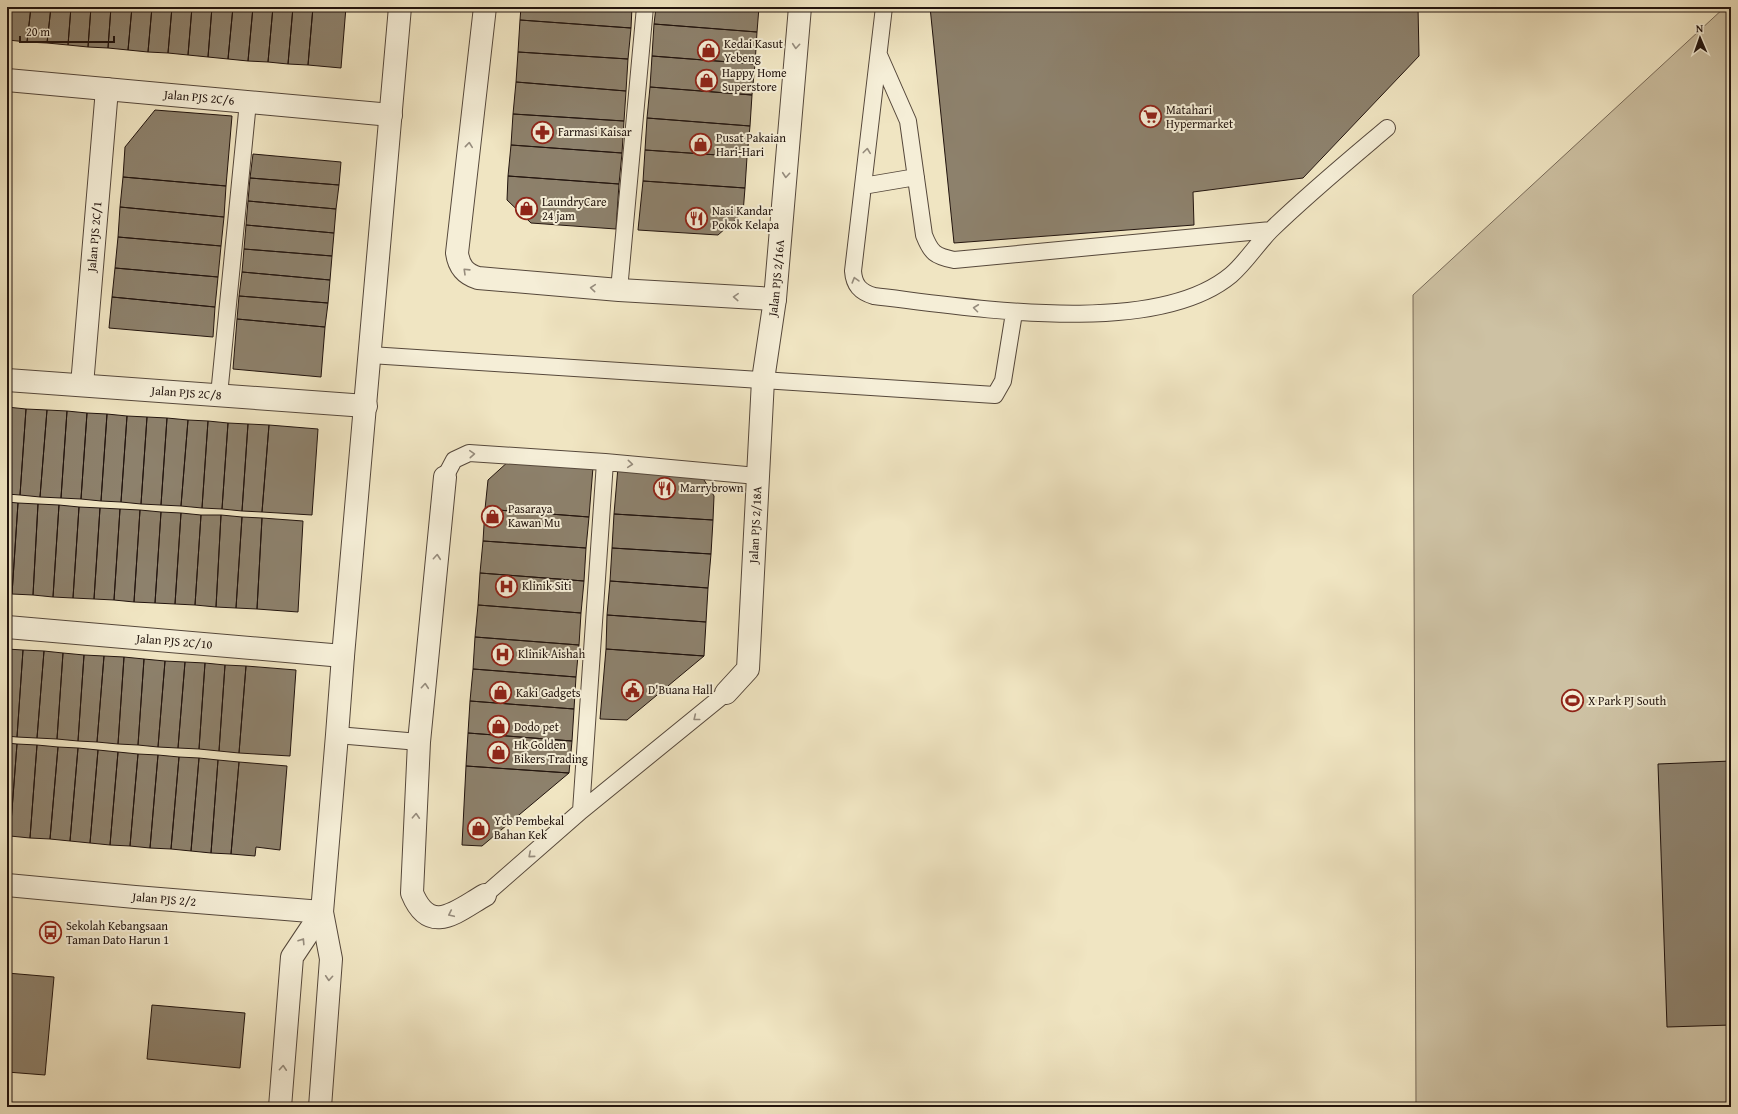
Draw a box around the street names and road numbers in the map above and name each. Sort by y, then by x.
street label: Jalan PJS 2C/6 [161,85,235,109]
street label: Jalan PJS 2C/1 [82,200,105,274]
street label: Jalan PJS 2/16A [763,238,788,319]
street label: Jalan PJS 2C/8 [149,381,223,404]
street label: Jalan PJS 2/18A [744,485,766,566]
street label: Jalan PJS 2C/10 [134,629,213,653]
street label: Jalan PJS 2/2 [130,888,197,910]

